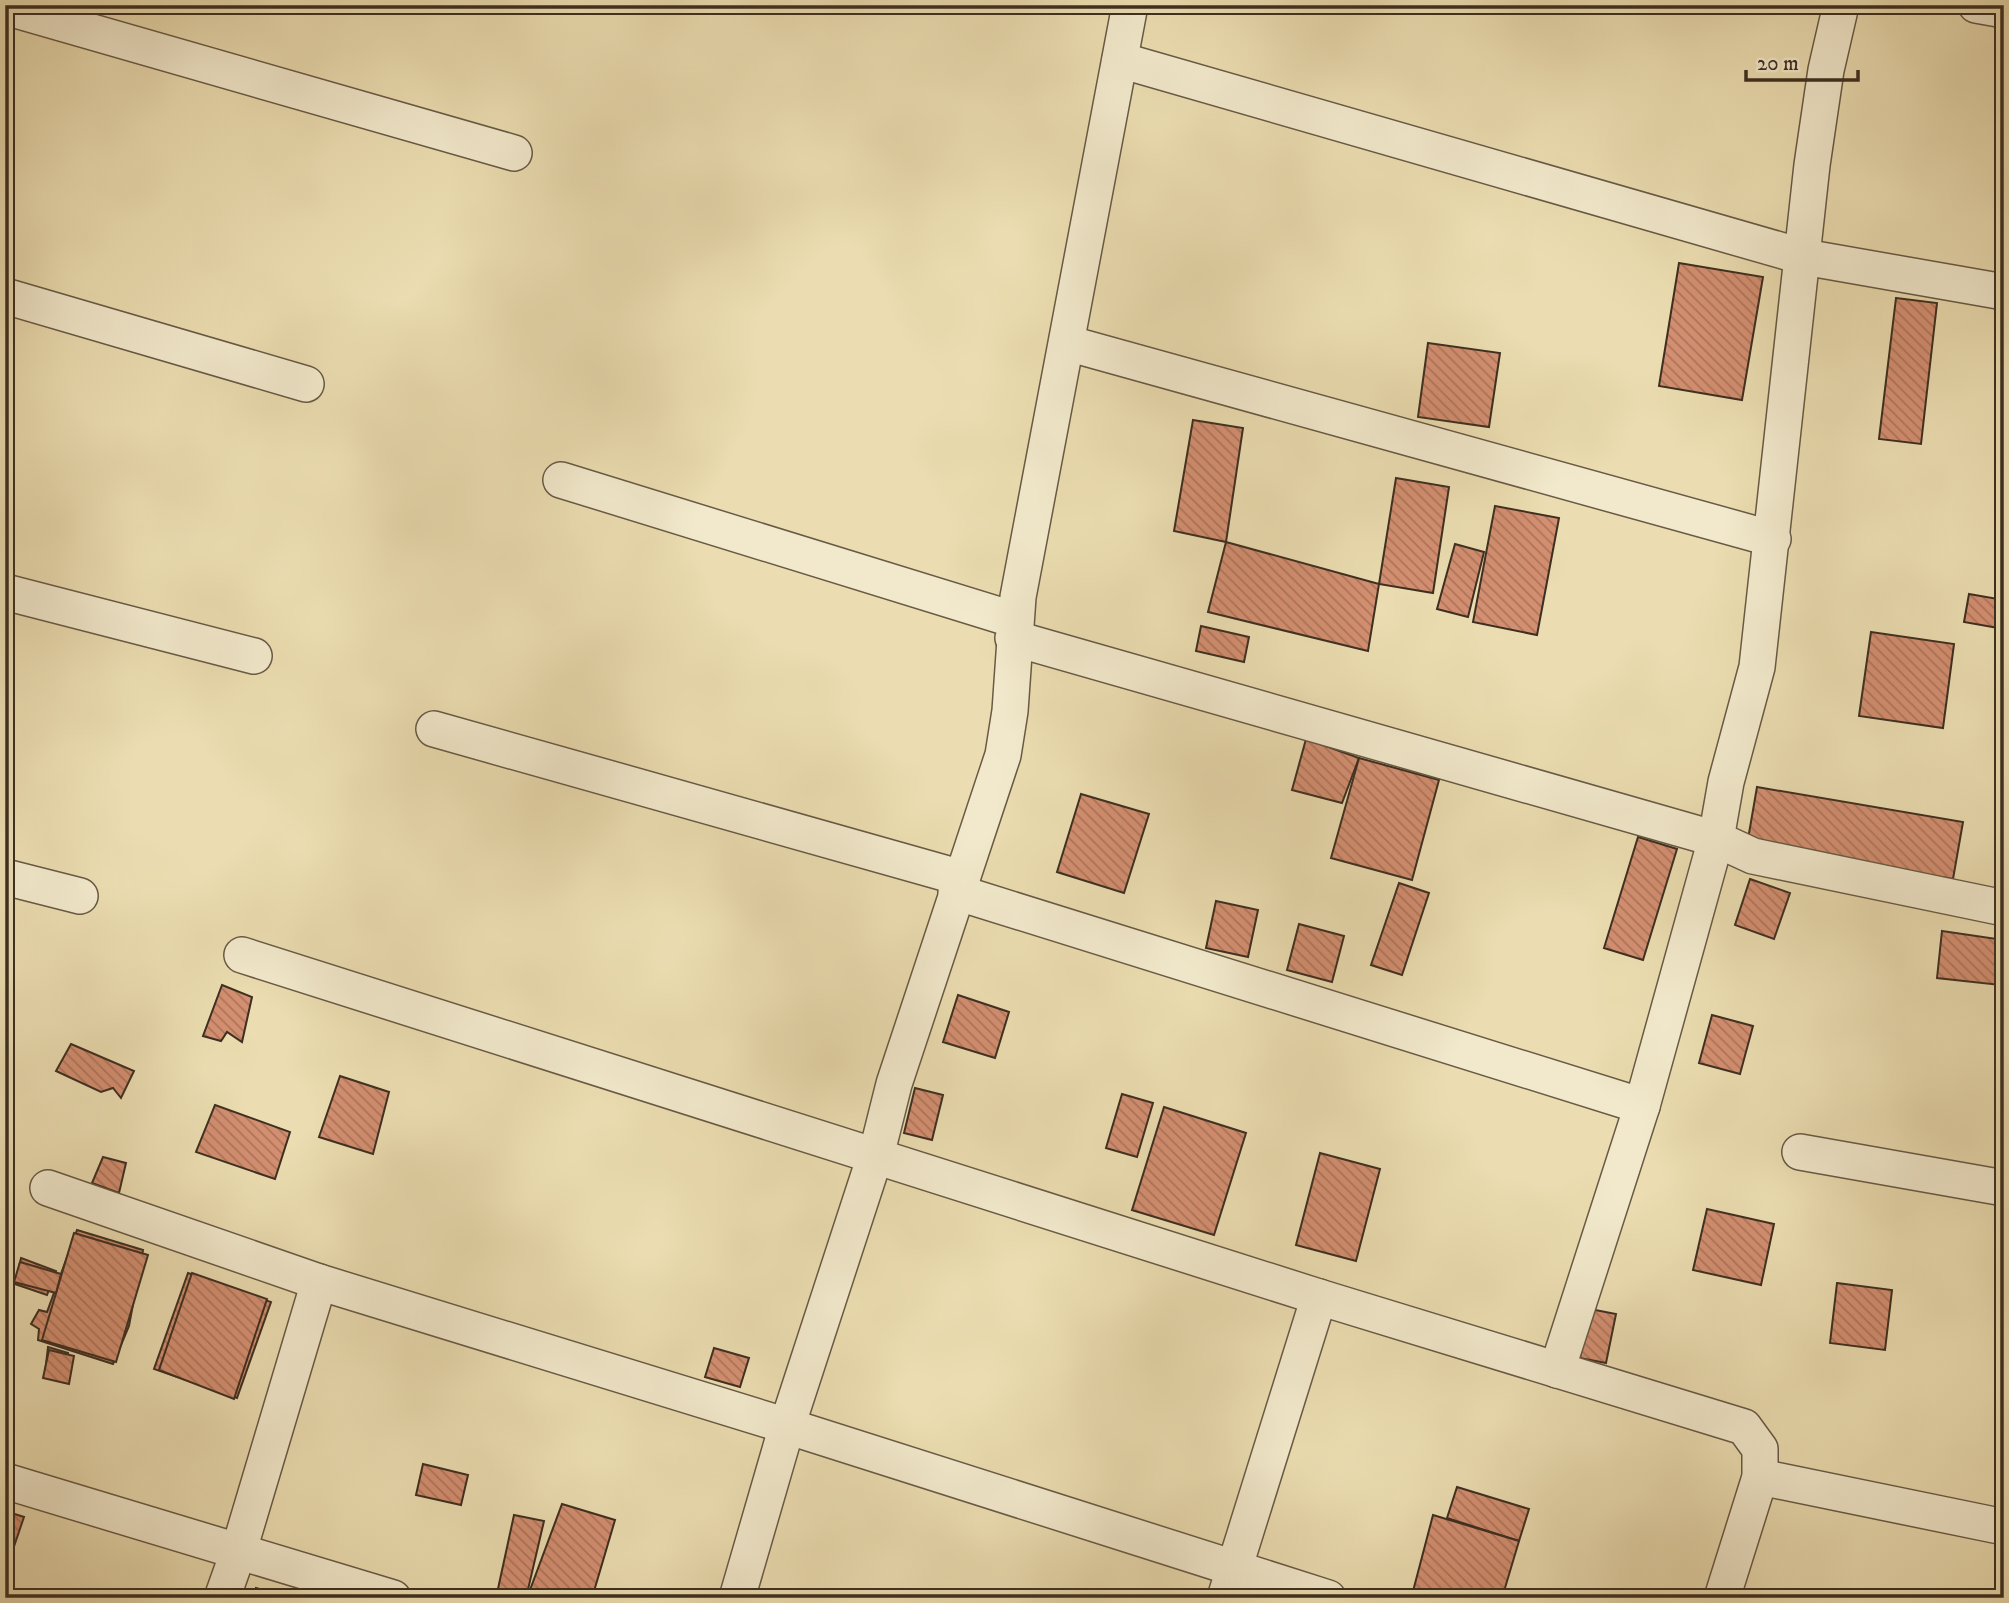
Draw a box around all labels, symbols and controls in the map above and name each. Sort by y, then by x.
scale bar [1746,38,1858,82]
text: 20 m [1757,51,1799,77]

